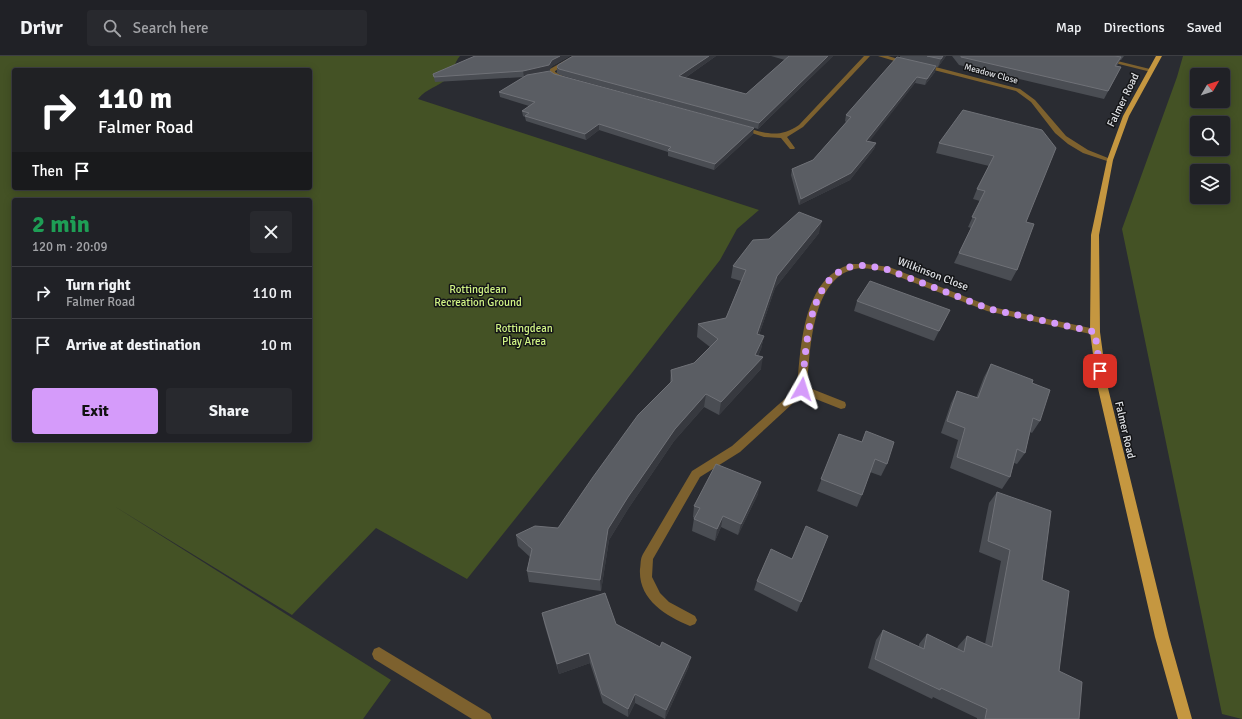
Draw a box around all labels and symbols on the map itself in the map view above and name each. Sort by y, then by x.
street label: Meadow Close [963,62,1020,87]
north arrow [1190,68,1230,108]
street label: Falmer Road [1104,71,1142,129]
street label: Wilkinson Close [896,255,970,293]
park label: Rottingdean Recreation Ground [434,283,522,309]
park label: Rottingdean Play Area [495,322,553,348]
pin [1083,354,1117,388]
position arrow [781,368,823,410]
street label: Falmer Road [1112,400,1138,460]

